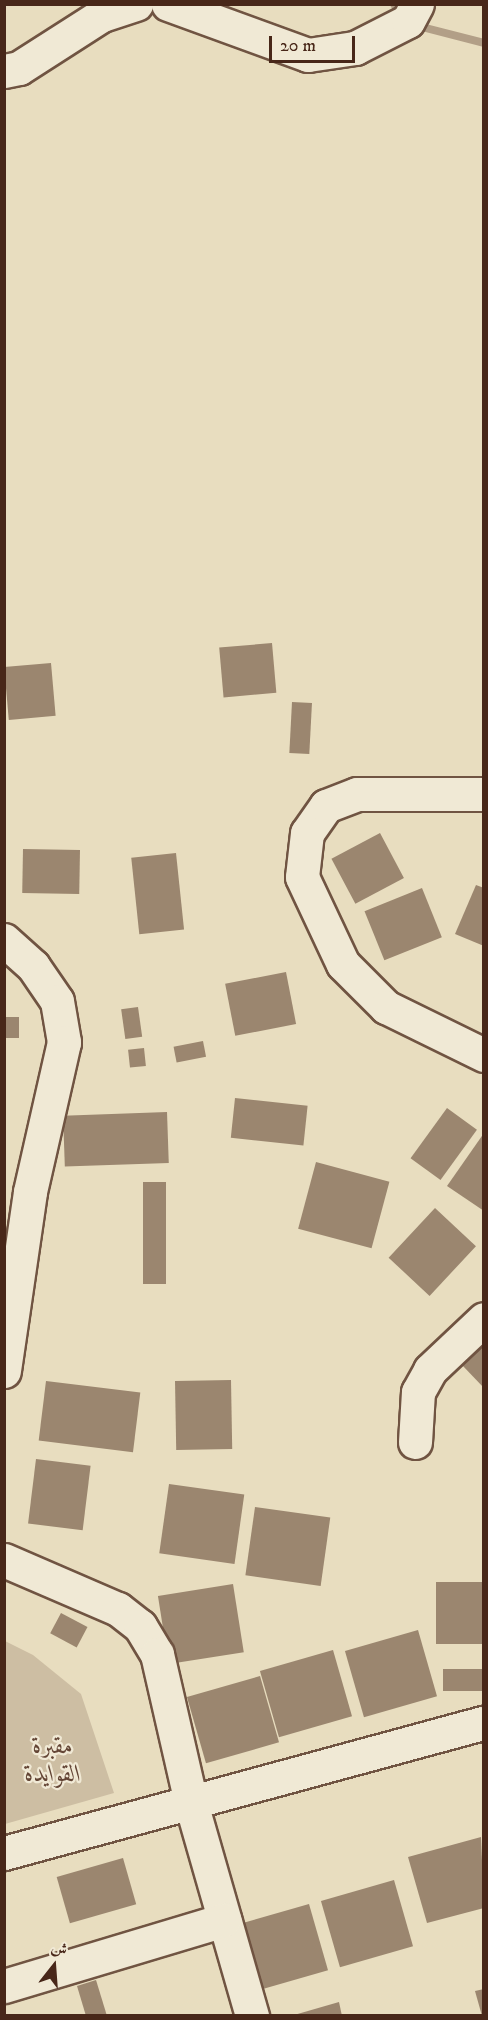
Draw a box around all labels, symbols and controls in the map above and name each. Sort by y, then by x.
scale bar [272,24,358,62]
text: 20 m [280,35,316,57]
park label: مقبرة القوايدة [25,1733,81,1789]
north arrow [24,1936,84,1996]
text: ش [49,1937,70,1961]

